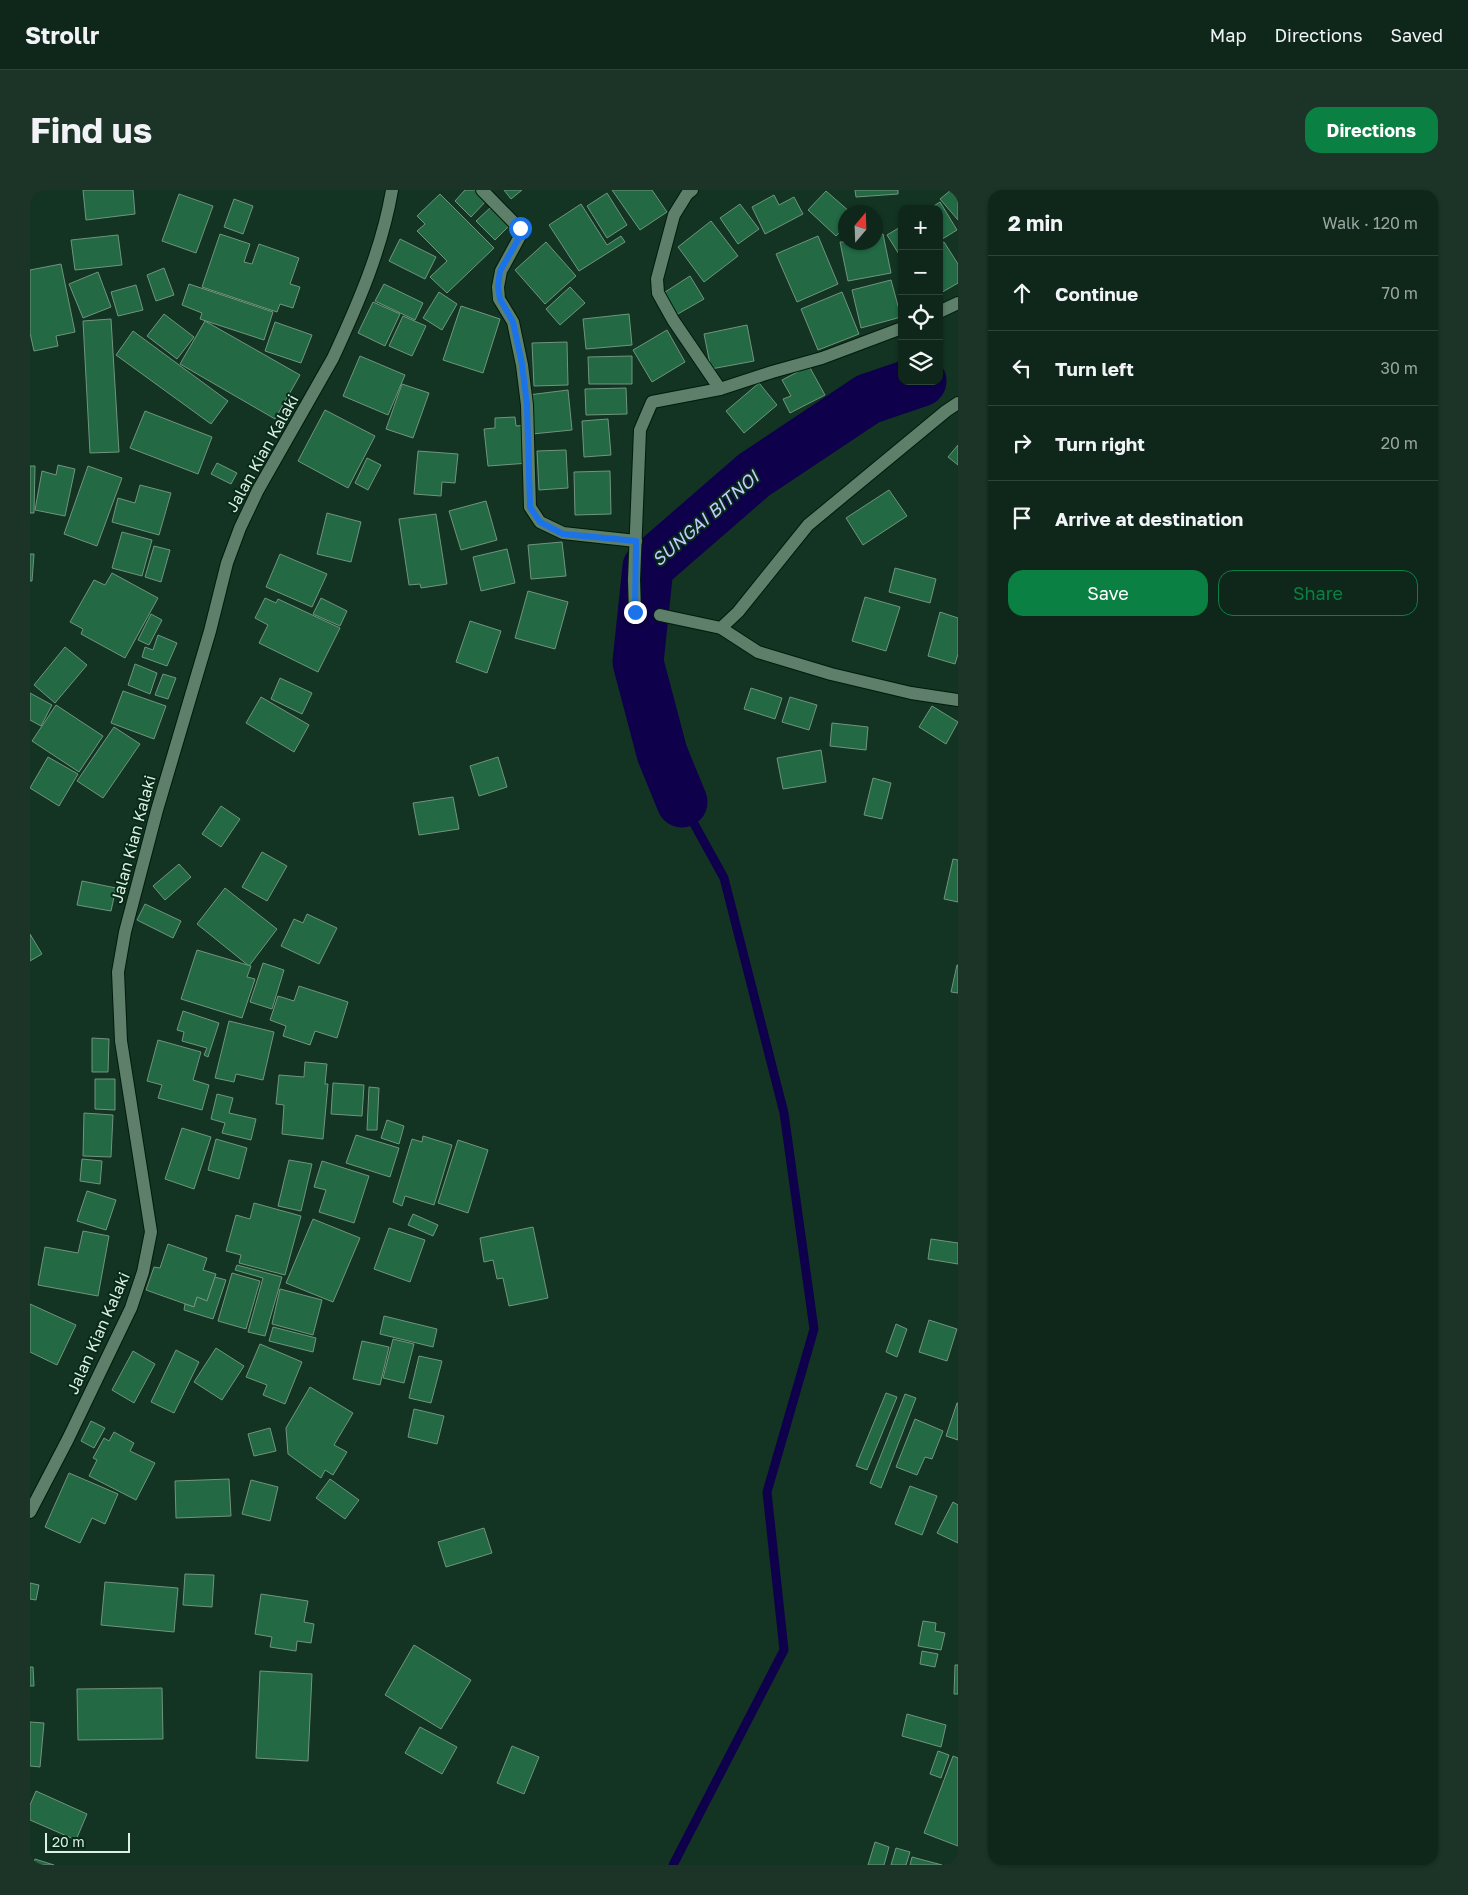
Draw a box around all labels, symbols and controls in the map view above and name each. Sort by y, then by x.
text: Strollr [25,20,99,49]
text: Map [1210,24,1246,46]
text: Directions [1274,24,1362,46]
text: Saved [1390,24,1443,46]
button: Directions [1305,107,1438,153]
text: Find us [30,109,152,151]
north arrow [838,205,883,250]
map controls [898,205,943,385]
button: + [898,205,943,250]
text: 2 min [1008,210,1063,236]
text: Walk · 120 m [1322,213,1418,233]
route start [509,217,532,240]
button: − [898,250,943,295]
icon: ahead [1008,279,1036,307]
text: Continue [1055,282,1138,305]
text: 70 m [1381,283,1418,303]
button: locate [898,295,943,340]
button: layers [898,340,943,385]
icon: left [1008,354,1036,382]
text: Turn left [1055,357,1134,380]
text: 30 m [1381,358,1418,378]
street label: Jalan Kian Kalaki [221,391,303,515]
icon: right [1008,429,1036,457]
text: Turn right [1055,432,1145,455]
text: 20 m [1381,433,1418,453]
water label: SUNGAI BITNOI [647,465,764,570]
icon: arrive [1008,504,1036,532]
text: Arrive at destination [1055,507,1243,530]
button: Save [1008,570,1208,616]
button: Share [1218,570,1418,616]
route end [624,601,647,624]
street label: Jalan Kian Kalaki [106,773,160,905]
street label: Jalan Kian Kalaki [62,1269,134,1397]
scale bar [45,1830,130,1853]
text: 20 m [52,1833,85,1850]

